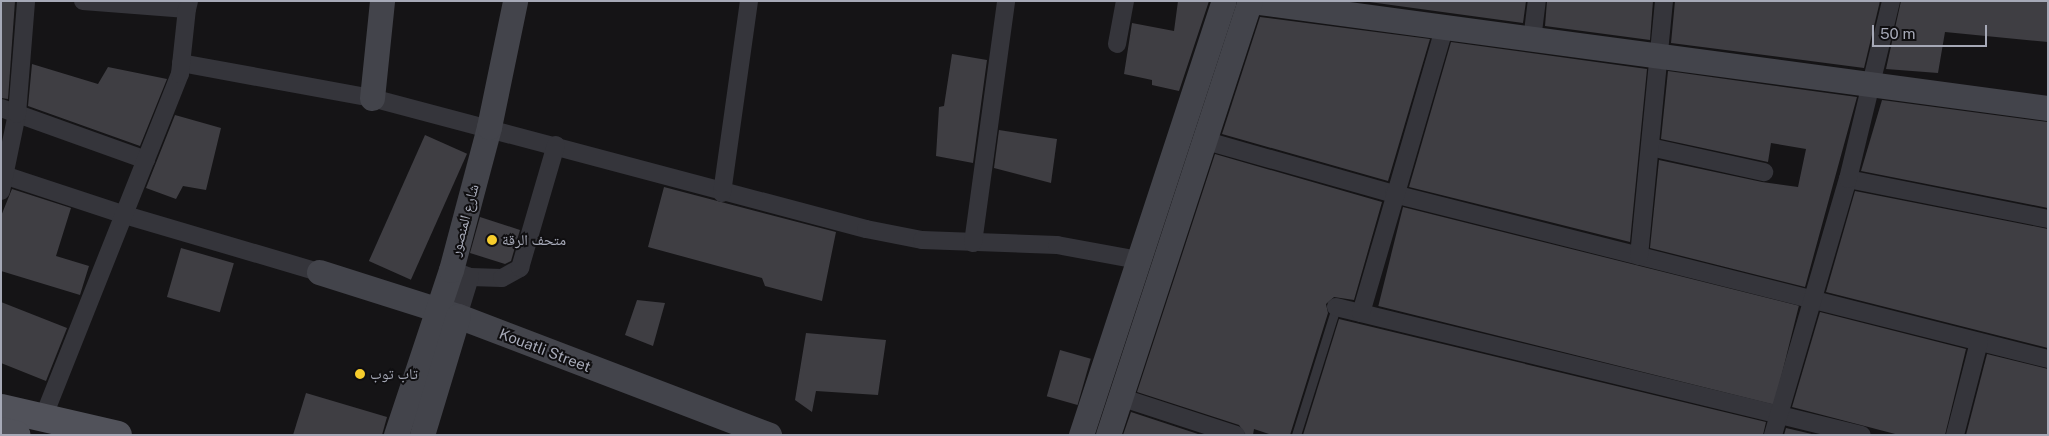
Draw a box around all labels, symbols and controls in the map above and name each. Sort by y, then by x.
scale bar [1874,15,1989,47]
text: 50 m [1880,25,1915,42]
street label: شارع المنصور [446,182,482,258]
place label: متحف الرقة [502,231,566,249]
marker: متحف الرقة [486,234,498,246]
street label: Kouatli Street [497,324,593,376]
place label: تاب توب [370,365,418,383]
marker: تاب توب [354,368,366,380]

